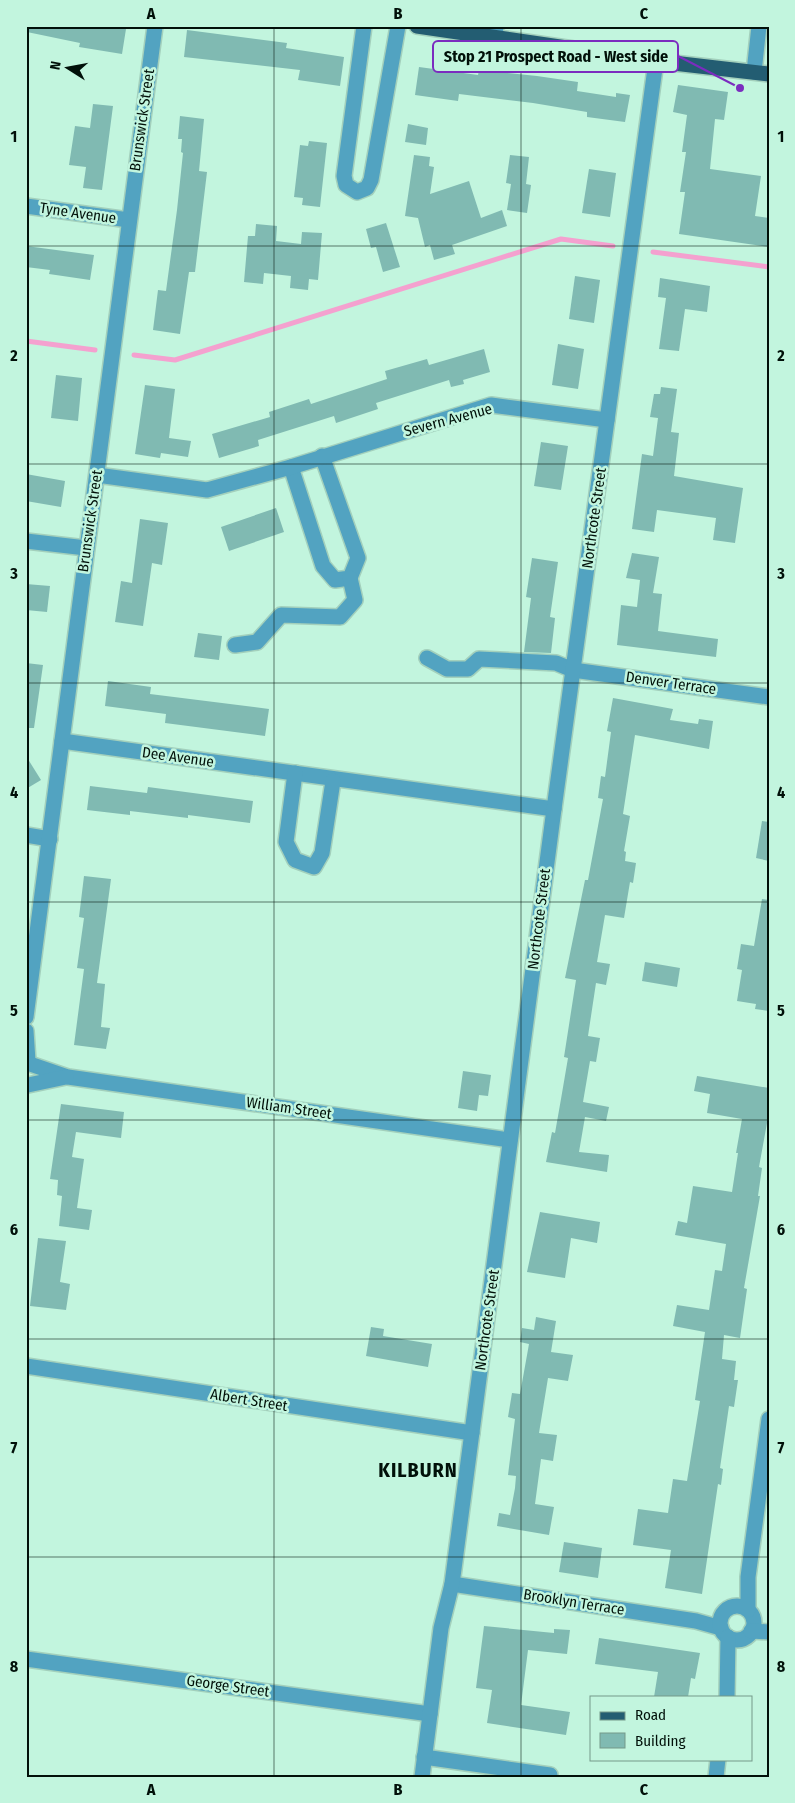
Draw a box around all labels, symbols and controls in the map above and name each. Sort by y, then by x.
text: A [146,4,156,23]
text: B [394,4,403,23]
text: C [640,4,649,23]
callout: Stop 21 Prospect Road - West side [433,41,678,72]
north arrow [42,42,92,92]
text: Stop 21 Prospect Road - West side [444,47,668,66]
text: N [47,60,65,71]
street label: Brunswick Street [126,68,158,172]
text: 1 [11,127,17,146]
text: 1 [778,127,784,146]
street label: Tyne Avenue [39,199,117,227]
text: 2 [9,346,18,365]
text: 2 [776,346,785,365]
street label: Severn Avenue [402,400,494,440]
street label: Northcote Street [578,466,610,570]
street label: Brunswick Street [74,469,106,573]
text: 3 [9,564,18,583]
text: 3 [776,564,785,583]
street label: Denver Terrace [625,668,717,698]
street label: Dee Avenue [141,743,215,771]
text: 4 [10,783,18,802]
text: 4 [777,783,785,802]
street label: Northcote Street [524,867,554,971]
text: 5 [10,1001,18,1020]
text: 5 [777,1001,785,1020]
street label: William Street [245,1093,333,1123]
text: 6 [10,1220,18,1239]
text: 6 [777,1220,785,1239]
street label: Northcote Street [471,1268,503,1372]
street label: Albert Street [209,1385,289,1415]
text: 7 [11,1438,18,1457]
text: 7 [778,1438,785,1457]
district label: KILBURN [378,1458,458,1482]
street label: Brooklyn Terrace [522,1585,626,1619]
text: 8 [10,1657,19,1676]
text: 8 [777,1657,786,1676]
street label: George Street [185,1671,271,1701]
legend [590,1696,752,1760]
text: Road [635,1706,666,1724]
text: Building [635,1732,686,1750]
text: A [146,1780,156,1799]
text: B [394,1780,403,1799]
text: C [640,1780,649,1799]

